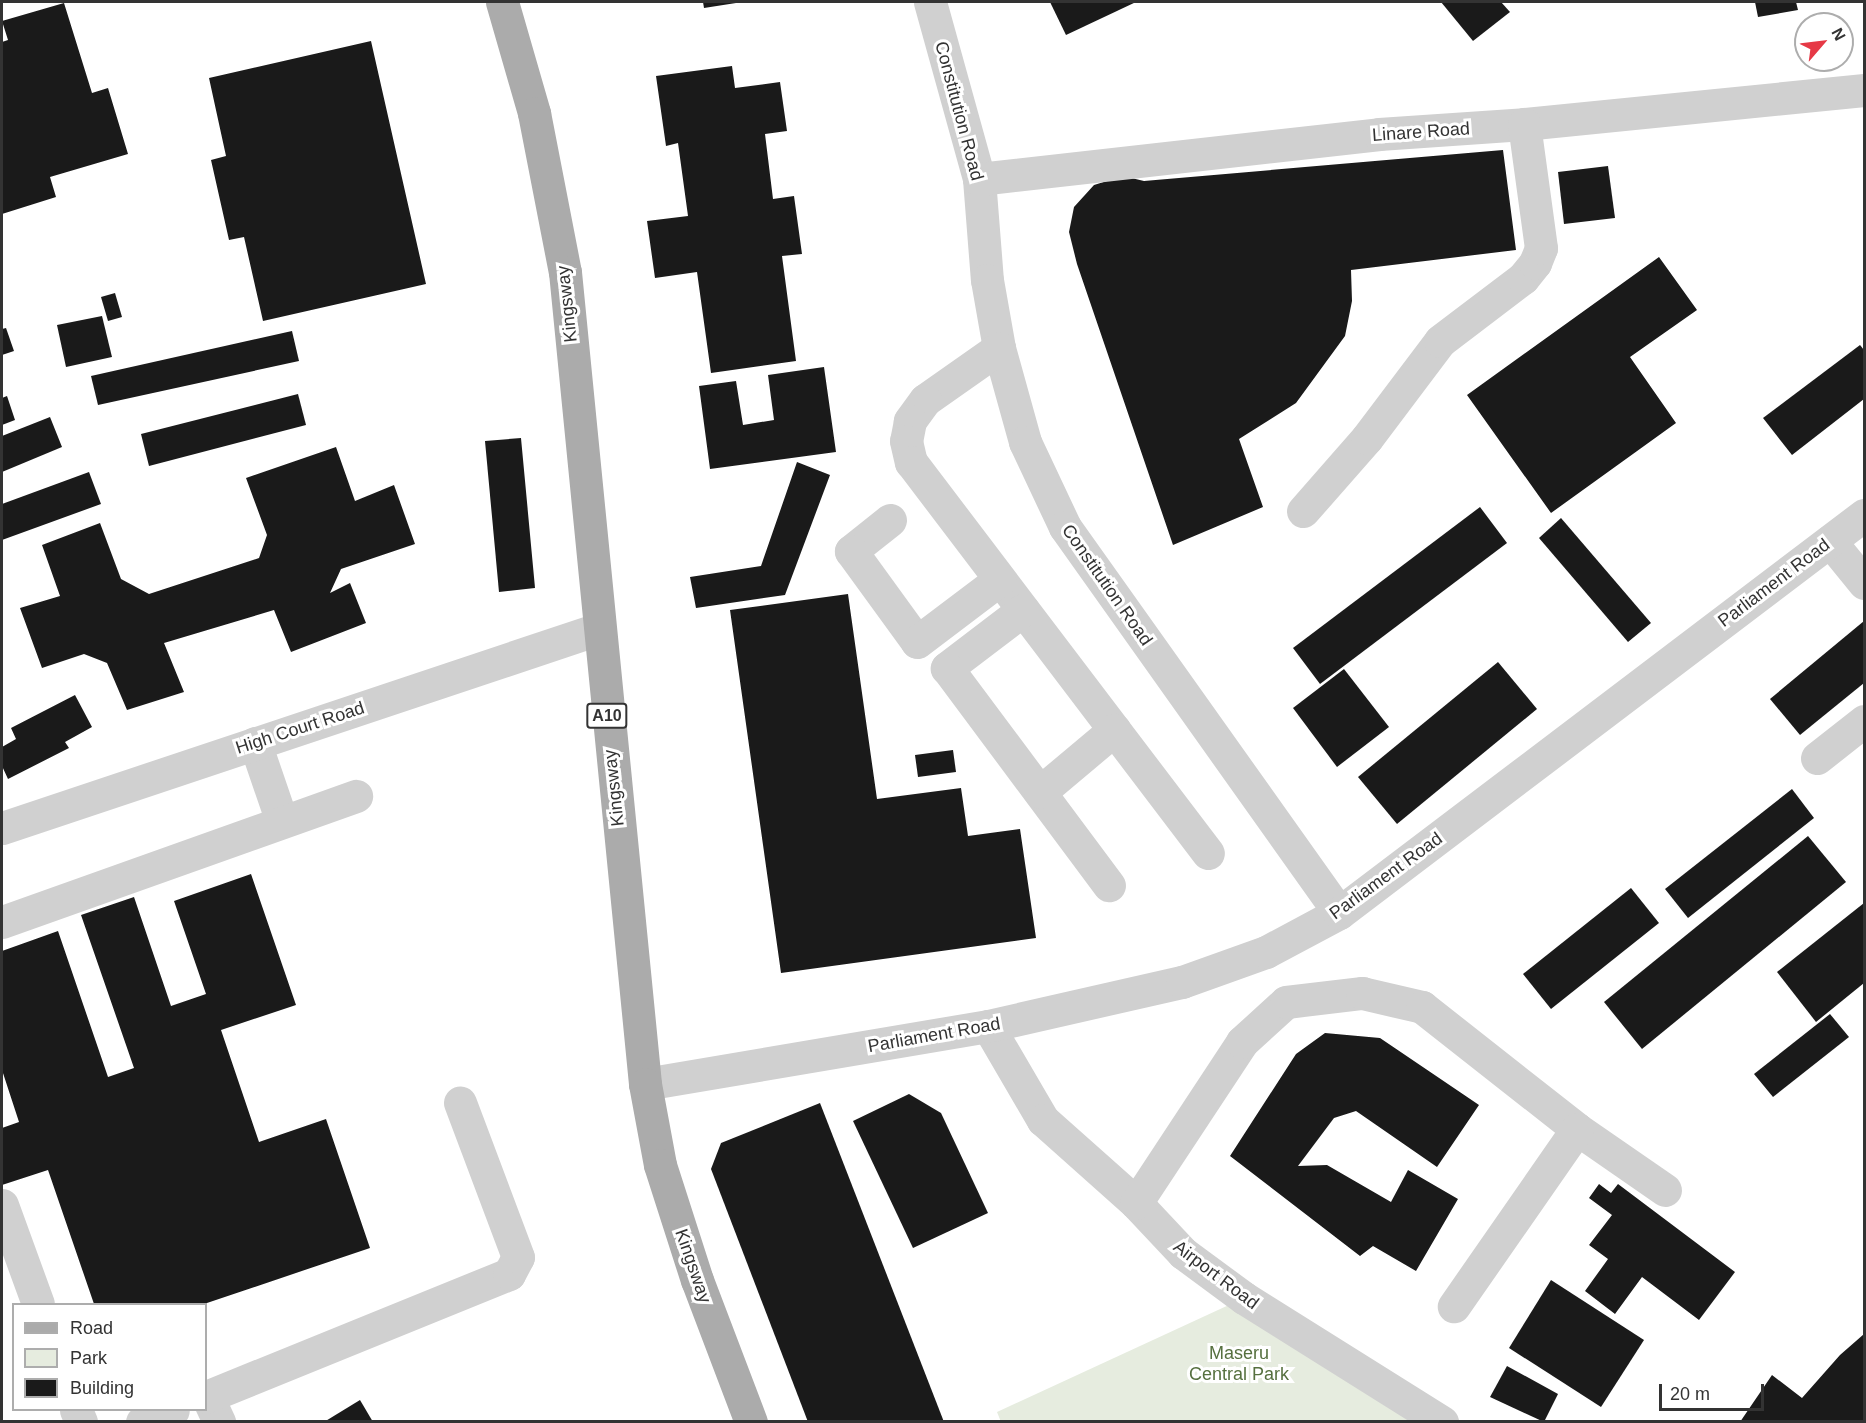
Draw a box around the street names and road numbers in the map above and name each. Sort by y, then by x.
street label: Constitution Road [930,39,988,183]
street label: Linare Road [1371,118,1471,146]
street label: Kingsway [552,265,582,343]
street label: Constitution Road [1057,520,1157,650]
street label: Parliament Road [1714,534,1834,632]
street label: High Court Road [233,697,367,759]
road number: A10 [586,703,628,729]
street label: Kingsway [599,749,629,827]
street label: Parliament Road [1325,828,1447,924]
street label: Parliament Road [866,1013,1002,1057]
street label: Kingsway [670,1226,716,1306]
street label: Airport Road [1169,1236,1263,1314]

